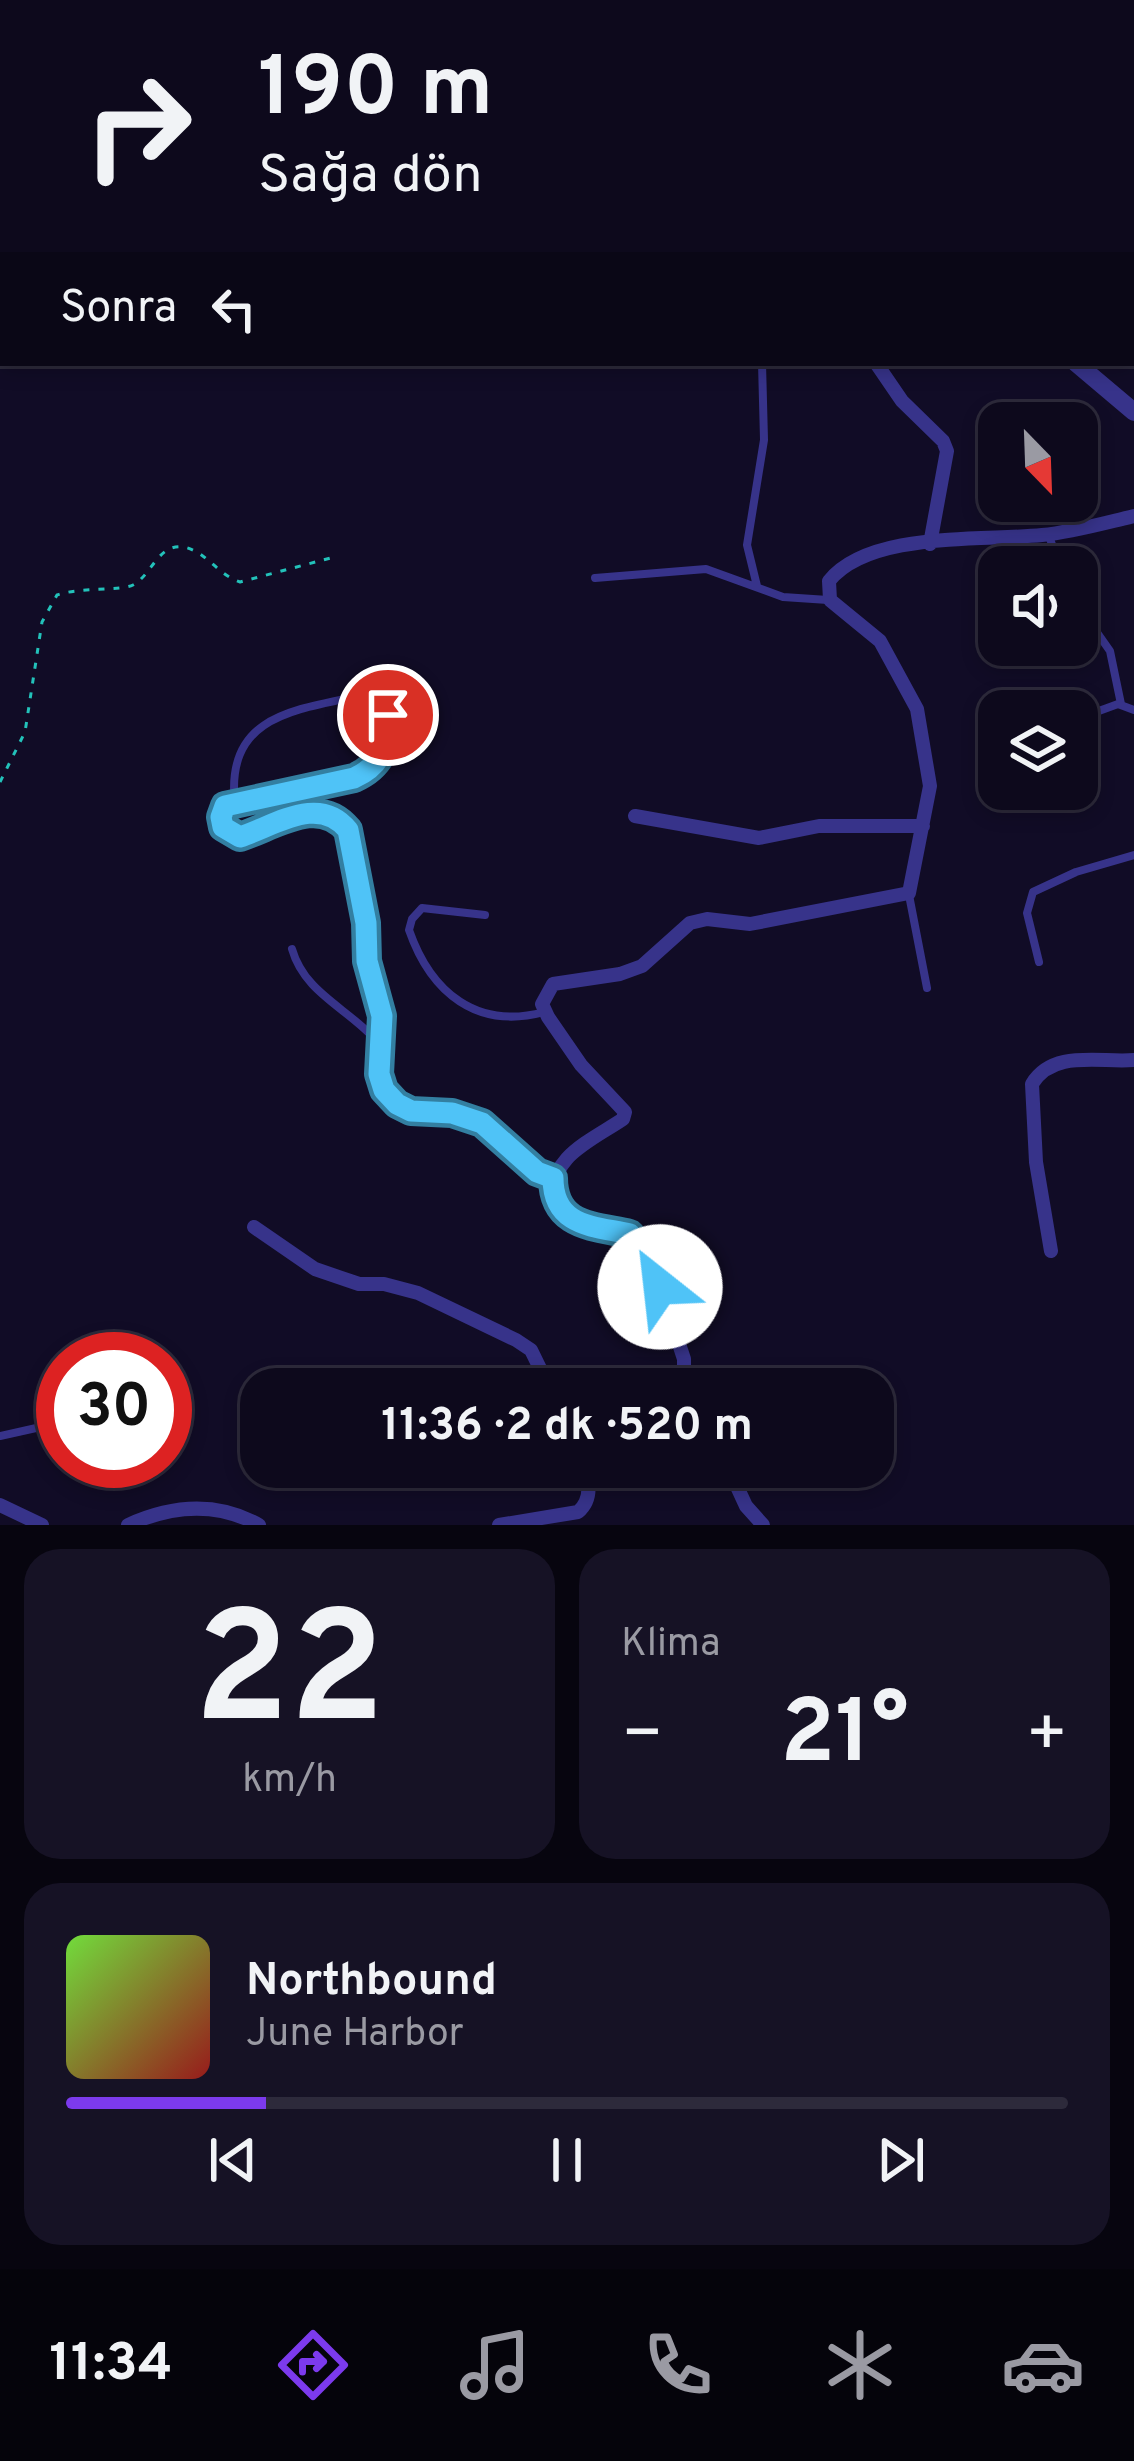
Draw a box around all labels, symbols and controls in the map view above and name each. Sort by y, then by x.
text: 190 m [258,39,493,145]
icon: right [60,48,216,204]
text: Sağa dön [258,143,483,212]
icon: left [201,276,267,342]
text: Sonra [60,281,177,338]
north arrow [978,402,1098,522]
map controls [978,402,1098,810]
button: sound [978,546,1098,666]
pin [337,664,439,766]
icon: arrive [355,682,421,748]
button: layers [978,690,1098,810]
position arrow [597,1224,723,1350]
speed limit sign: 30 [36,1332,192,1488]
text: 11:36 · 2 dk · 520 m [381,1399,753,1456]
text: 22 [194,1580,385,1778]
text: Klima [621,1621,721,1670]
text: 21° [780,1681,909,1794]
text: − [621,1696,664,1779]
text: + [1025,1696,1068,1779]
text: km/h [242,1757,337,1806]
text: Northbound [246,1954,497,2011]
text: June Harbor [246,2011,464,2060]
icon: previous [200,2127,266,2193]
icon: pause [534,2127,600,2193]
icon: next [868,2127,934,2193]
icon: directions [271,2323,355,2407]
icon: music [453,2323,537,2407]
icon: phone [636,2323,720,2407]
icon: climate [818,2323,902,2407]
icon: car [1001,2323,1085,2407]
text: 11:34 [49,2331,173,2400]

